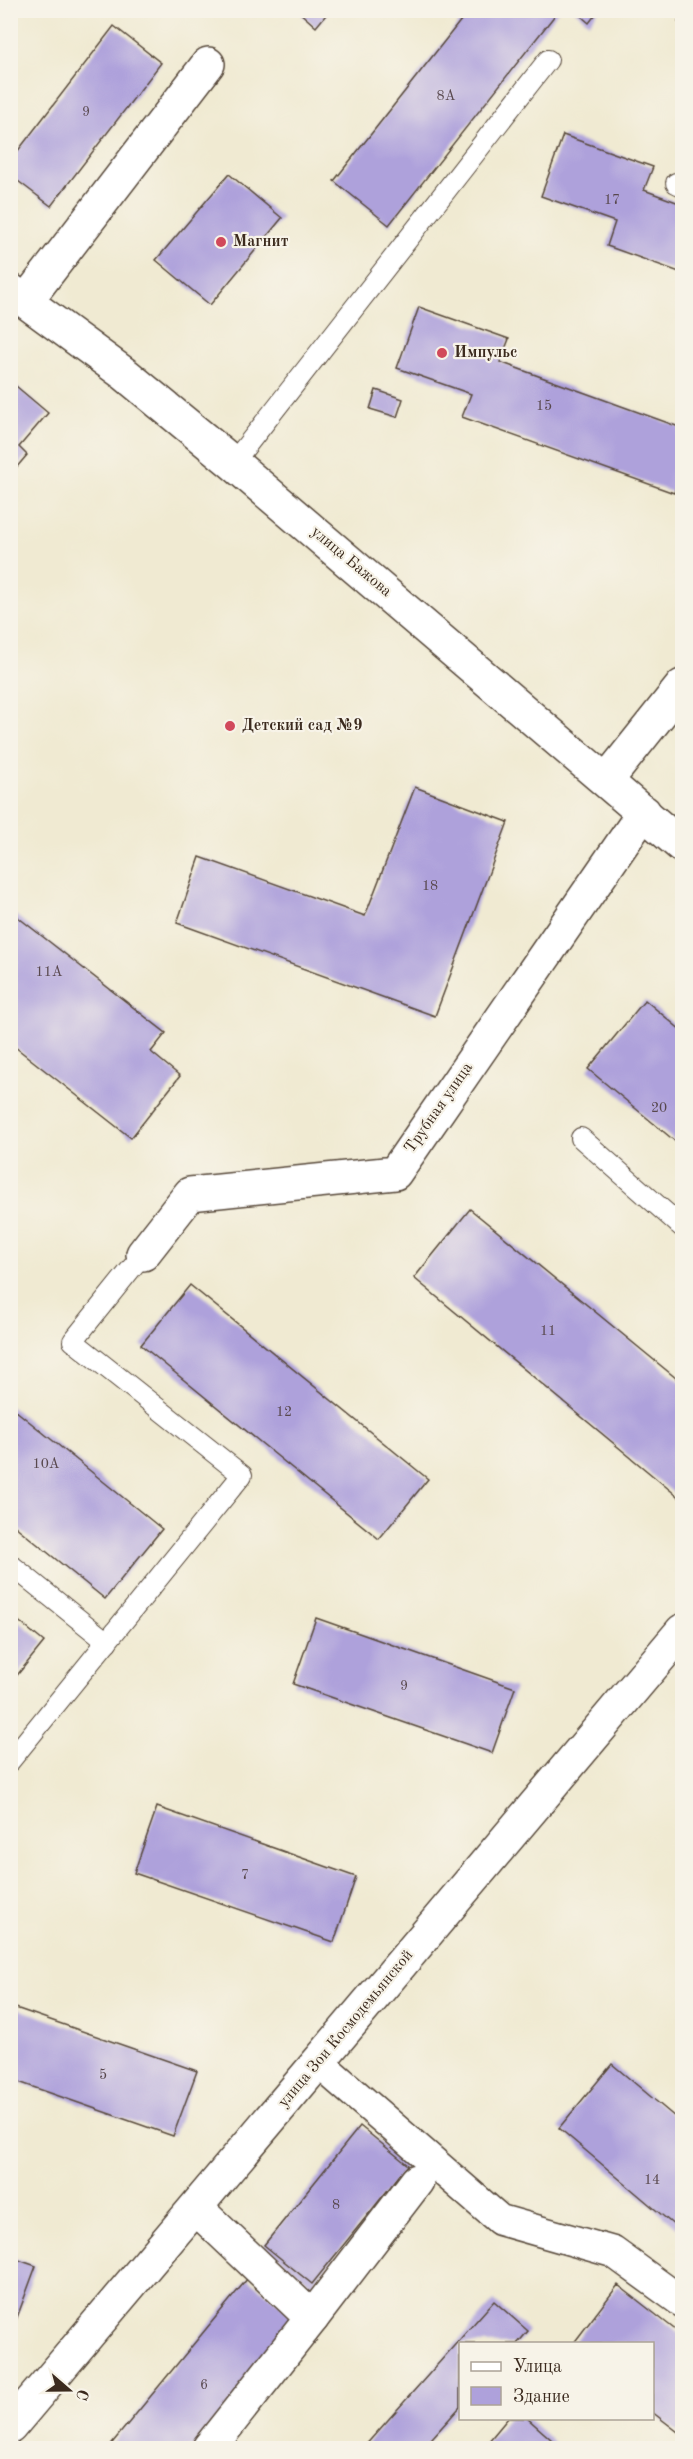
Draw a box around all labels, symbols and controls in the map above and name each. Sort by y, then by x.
house number: 8А [437,89,456,103]
house number: 9 [82,105,90,119]
house number: 17 [604,193,620,207]
place label: Магнит [233,234,289,250]
marker: Магнит [214,235,228,249]
place label: Импульс [454,345,518,361]
marker: Импульс [435,346,449,360]
house number: 15 [536,399,552,413]
street label: улица Бажова [308,524,394,600]
place label: Детский сад №9 [242,718,363,734]
marker: Детский сад №9 [223,719,237,733]
house number: 18 [422,879,438,893]
house number: 11А [36,965,63,979]
street label: Трубная улица [402,1060,476,1156]
house number: 20 [651,1101,667,1115]
house number: 11 [540,1324,556,1338]
house number: 12 [276,1405,292,1419]
house number: 10А [33,1457,60,1471]
house number: 9 [400,1679,408,1693]
house number: 7 [241,1868,249,1882]
street label: улица Зои Космодемьянской [276,1947,416,2111]
house number: 5 [99,2068,107,2082]
house number: 14 [644,2173,660,2187]
house number: 8 [332,2198,340,2212]
legend [459,2342,654,2420]
text: Улица [513,2358,562,2376]
north arrow [39,2360,99,2420]
house number: 6 [200,2378,208,2392]
text: С [72,2387,91,2402]
text: Здание [513,2388,570,2406]

